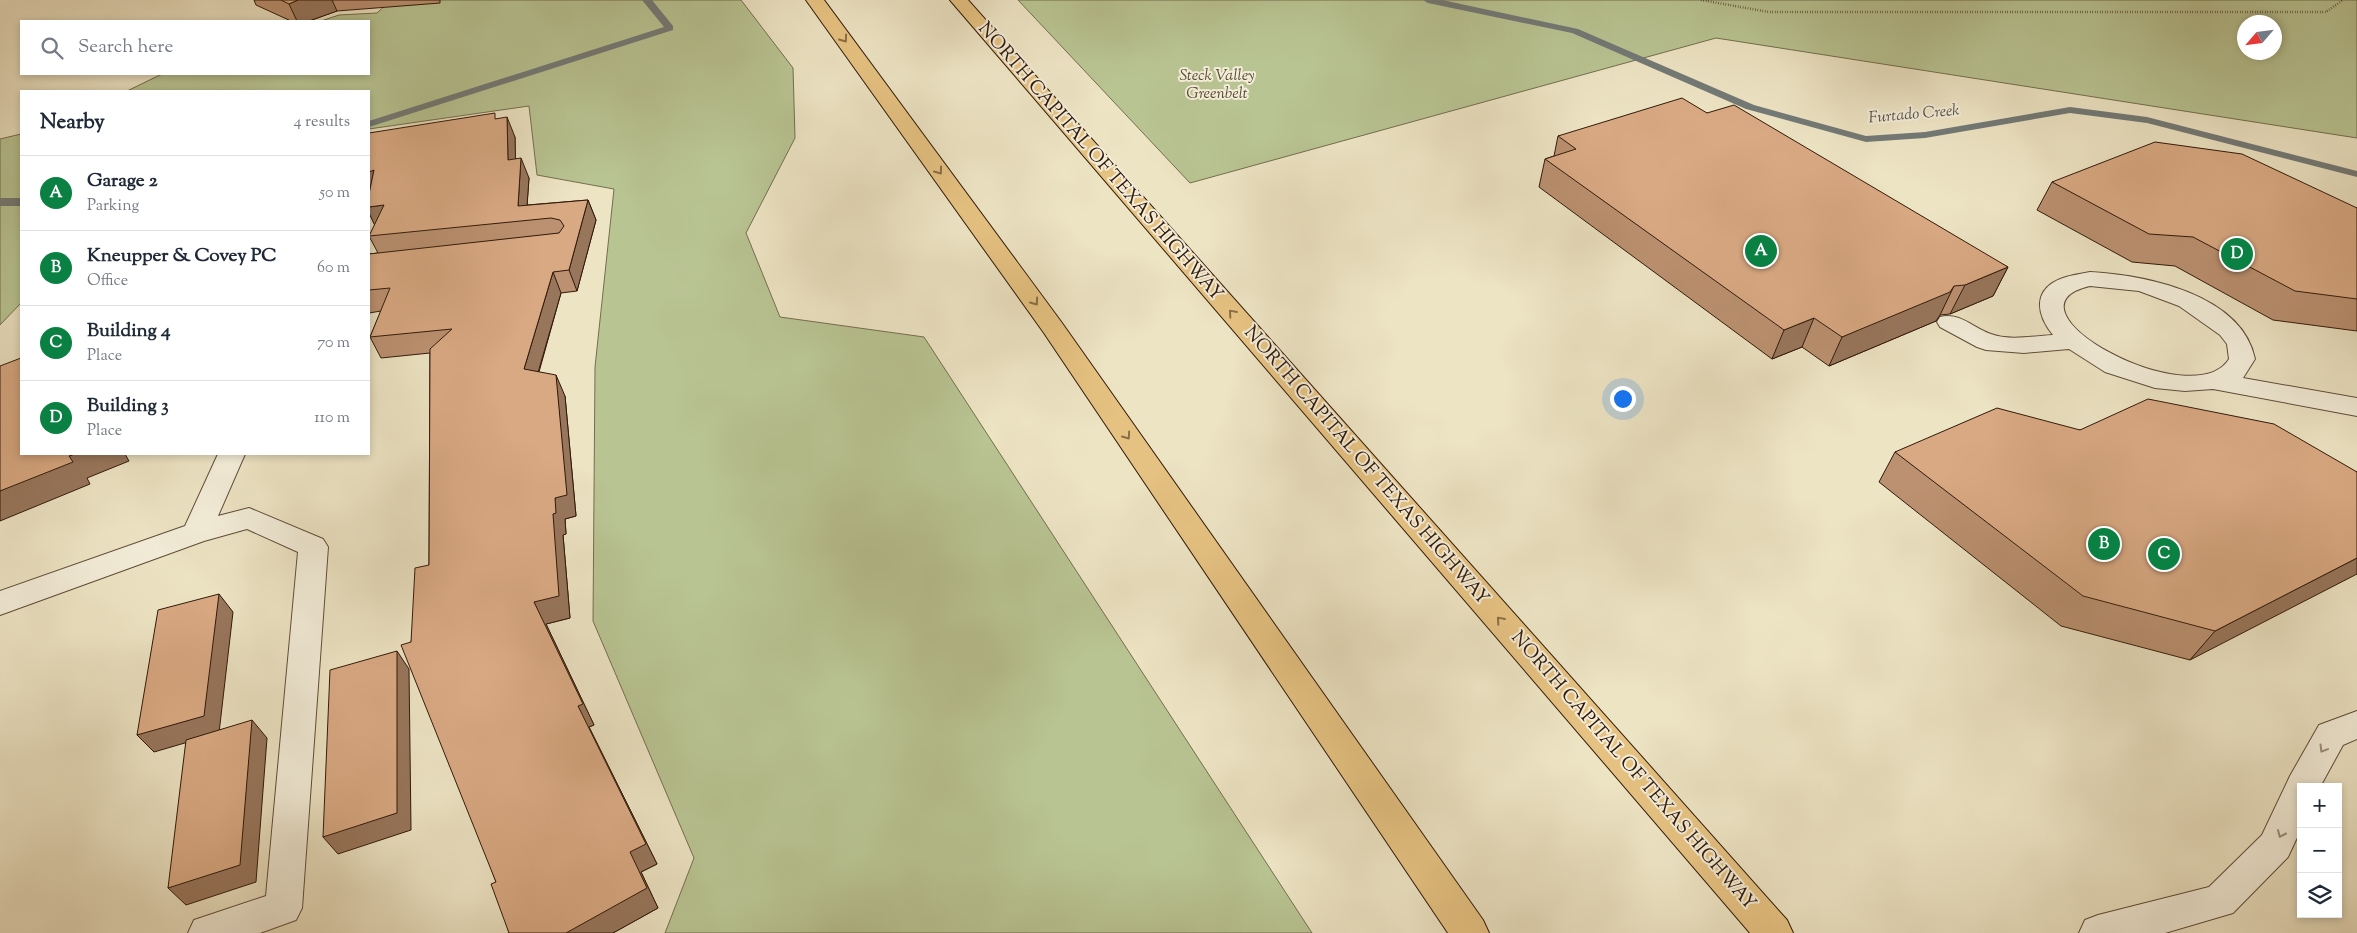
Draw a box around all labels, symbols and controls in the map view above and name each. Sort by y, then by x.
north arrow [2237,15,2282,60]
street label: NORTH CAPITAL OF TEXAS HIGHWAY [971,17,1229,308]
search box [20,20,370,75]
icon: search [38,34,66,62]
text: Search here [78,34,173,61]
one-way arrow [838,34,847,43]
park label: Steck Valley Greenbelt [1179,65,1255,106]
water label: Furtado Creek [1868,100,1960,130]
text: Nearby [40,108,105,138]
text: 4 results [294,111,350,134]
one-way arrow [933,165,942,175]
text: Garage 2 [87,168,158,195]
text: A [50,182,63,205]
text: 50 m [319,182,350,205]
text: Parking [87,195,139,218]
pin: A [1745,232,1777,270]
pin: D [2221,235,2253,273]
text: Kneupper & Covey PC [87,243,277,270]
text: B [51,257,61,280]
text: 60 m [317,257,350,280]
text: Office [87,270,128,293]
one-way arrow [1029,296,1038,306]
one-way arrow [1229,309,1238,318]
text: Building 4 [87,318,171,345]
street label: NORTH CAPITAL OF TEXAS HIGHWAY [1237,321,1495,612]
text: C [50,332,62,355]
text: 70 m [317,332,350,355]
text: Place [87,345,122,368]
your location [1610,386,1636,412]
text: Building 3 [87,393,169,420]
text: D [50,407,62,430]
text: 110 m [314,407,350,430]
text: Place [87,420,122,443]
one-way arrow [1121,430,1130,440]
pin: B [2088,525,2120,563]
pin: C [2148,535,2180,573]
one-way arrow [1497,616,1506,625]
street label: NORTH CAPITAL OF TEXAS HIGHWAY [1504,626,1762,917]
one-way arrow [2320,743,2330,752]
map controls [2297,783,2342,918]
button: + [2297,783,2342,828]
button: − [2297,828,2342,873]
one-way arrow [2276,829,2287,838]
button: layers [2297,873,2342,918]

